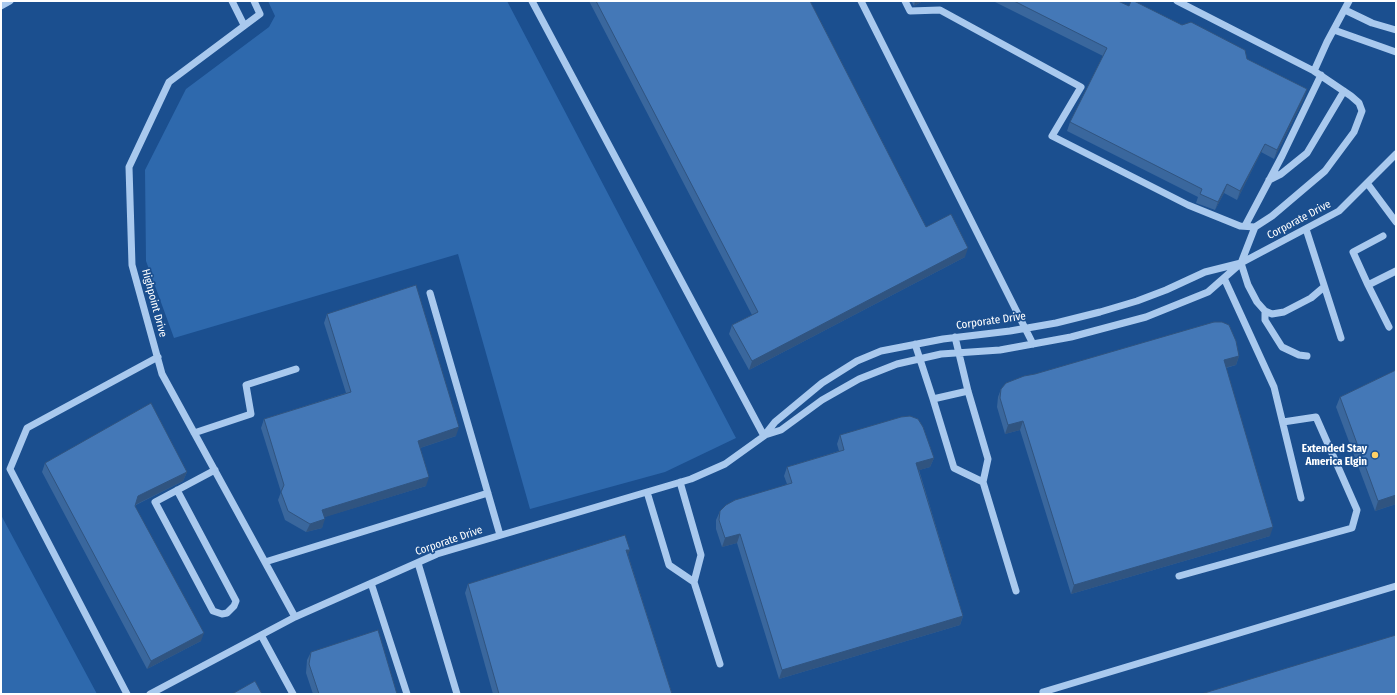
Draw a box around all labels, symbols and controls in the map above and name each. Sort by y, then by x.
street label: Corporate Drive [1265,198,1333,242]
street label: Highpoint Drive [139,267,169,339]
street label: Corporate Drive [955,310,1027,332]
place label: Extended Stay America Elgin [1302,442,1367,468]
marker: Extended Stay America Elgin [1370,450,1380,460]
street label: Corporate Drive [414,523,484,559]

